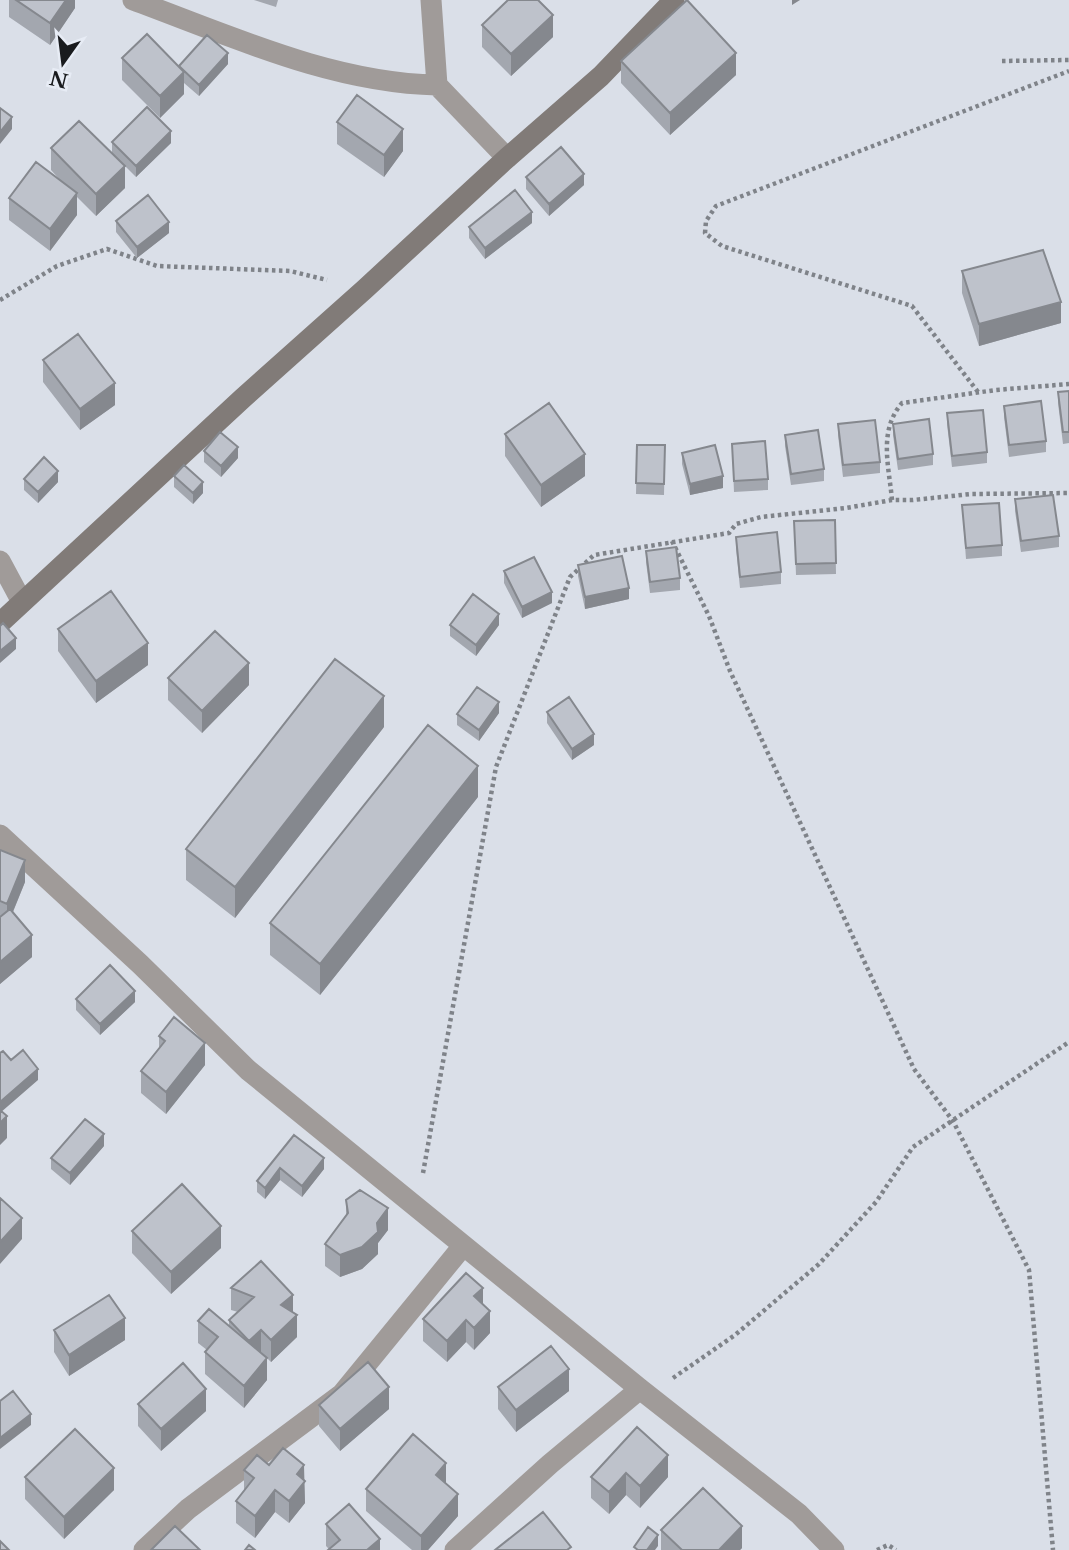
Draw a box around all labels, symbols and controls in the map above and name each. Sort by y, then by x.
north arrow [28,28,98,98]
text: N [47,66,70,92]

